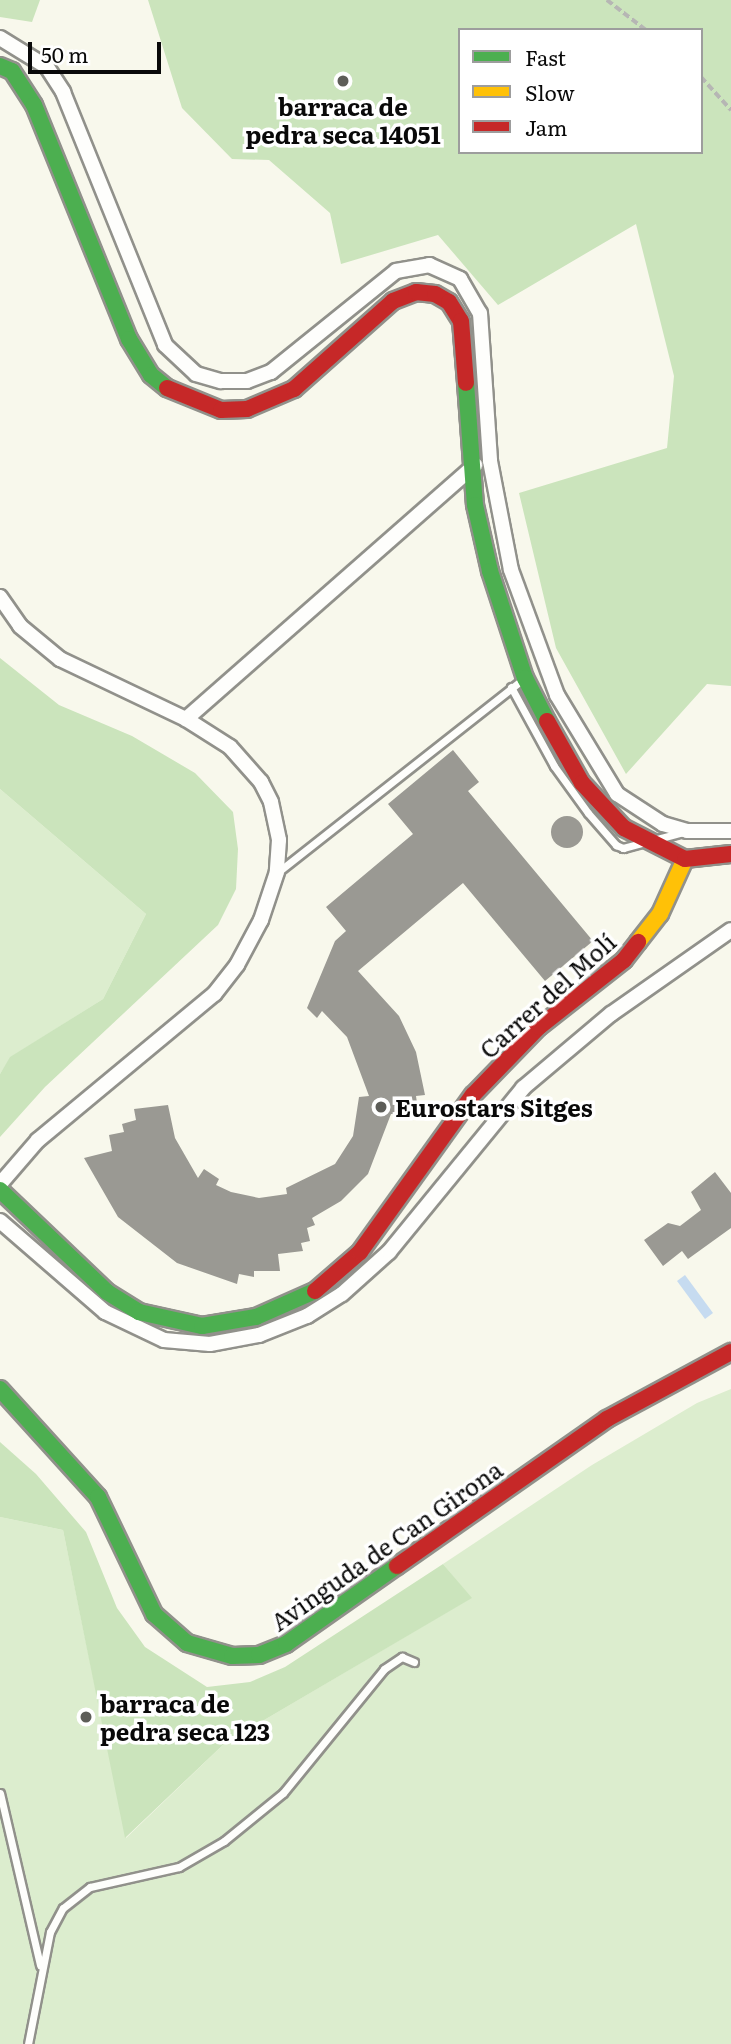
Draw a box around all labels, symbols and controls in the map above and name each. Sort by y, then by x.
scale bar [32,28,164,72]
legend [458,28,703,154]
text: 50 m [41,38,88,69]
text: Fast [525,41,566,72]
marker: barraca de pedra seca 14051 [335,73,351,89]
text: Slow [525,76,575,107]
place label: barraca de pedra seca 14051 [245,92,441,148]
text: Jam [525,111,567,142]
street label: Carrer del Molí [473,926,621,1064]
place label: Eurostars Sitges [395,1093,593,1121]
marker: Eurostars Sitges [373,1099,389,1115]
street label: Avinguda de Can Girona [265,1454,507,1636]
place label: barraca de pedra seca 123 [100,1689,270,1745]
marker: barraca de pedra seca 123 [78,1709,94,1725]

